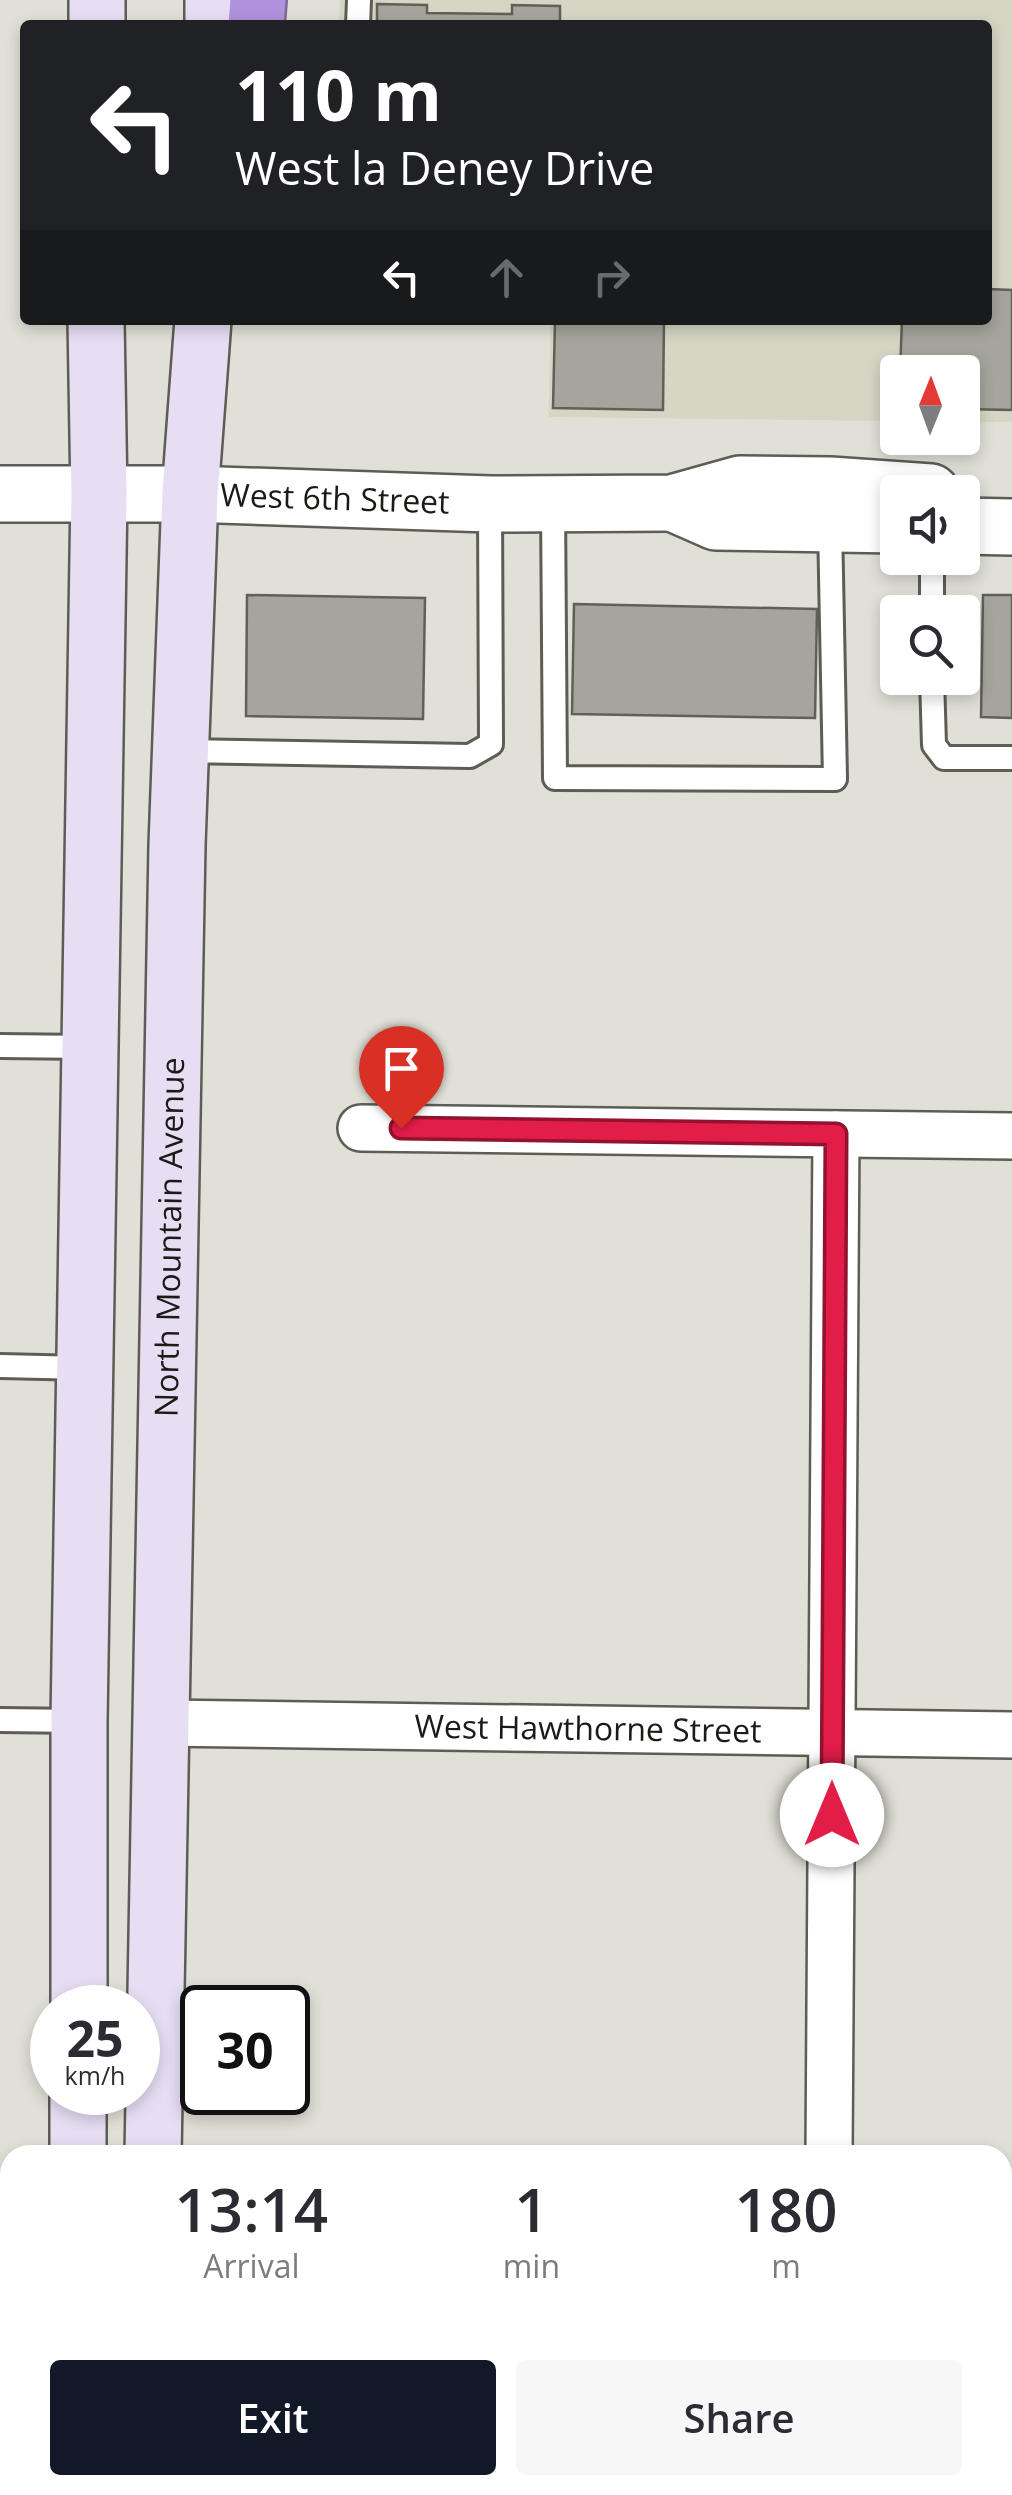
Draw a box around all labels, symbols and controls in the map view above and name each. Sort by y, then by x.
text: 110 m [235,46,442,142]
icon: left [70,60,200,190]
text: West la Deney Drive [235,137,654,198]
icon: left [374,250,429,305]
icon: ahead [479,250,534,305]
icon: right [584,250,639,305]
north arrow [880,355,980,455]
map controls [880,355,980,695]
street label: West 6th Street [220,472,450,523]
button: sound [880,475,980,575]
button: search [880,595,980,695]
pin [359,1026,444,1129]
icon: arrive [374,1041,429,1096]
street label: North Mountain Avenue [144,1057,193,1417]
street label: West Hawthorne Street [414,1704,762,1751]
position arrow [780,1763,884,1867]
speed limit sign: 30 [180,1985,310,2115]
text: 25 [66,2004,124,2072]
text: km/h [65,2058,125,2092]
text: 13:14 [175,2168,328,2250]
text: 1 [514,2168,549,2250]
text: 180 [735,2168,837,2250]
text: Arrival [203,2244,300,2287]
text: min [503,2244,560,2287]
text: m [771,2244,801,2287]
button: Exit [50,2360,496,2475]
button: Share [516,2360,962,2475]

